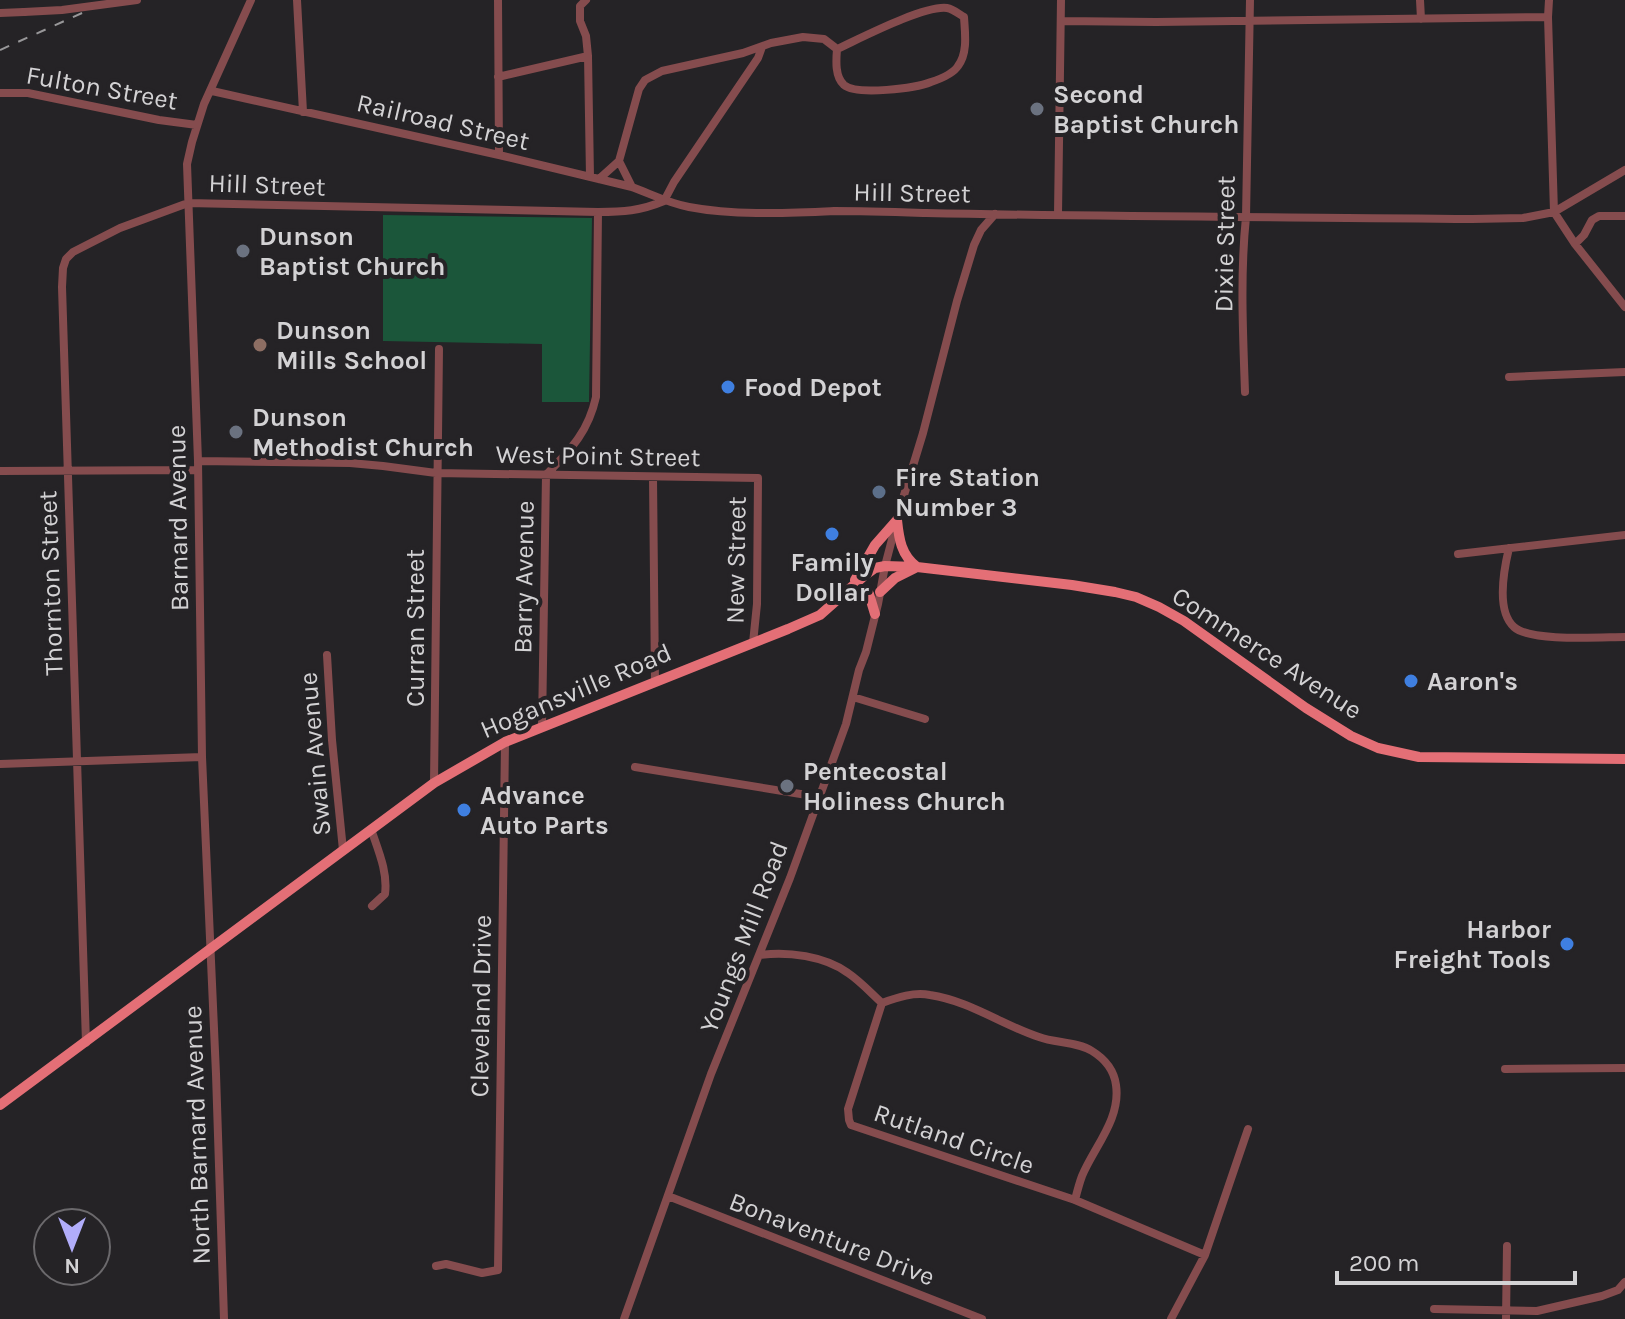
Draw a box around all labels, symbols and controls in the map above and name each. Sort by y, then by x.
street label: Fulton Street [24,59,180,117]
place label: Second Baptist Church [1053,79,1239,140]
street label: Railroad Street [354,87,533,157]
marker: Second Baptist Church [1028,100,1046,118]
street label: Hill Street [208,167,326,203]
street label: Dixie Street [1208,175,1242,313]
street label: Hill Street [853,176,971,210]
place label: Dunson Baptist Church [259,221,445,282]
marker: Dunson Baptist Church [234,242,252,260]
place label: Dunson Mills School [276,315,427,376]
marker: Dunson Mills School [251,336,269,354]
place label: Food Depot [744,372,882,403]
marker: Food Depot [719,378,737,396]
place label: Dunson Methodist Church [252,402,474,463]
marker: Dunson Methodist Church [227,423,245,441]
street label: Barnard Avenue [161,425,195,611]
street label: West Point Street [495,439,701,473]
place label: Fire Station Number 3 [895,462,1040,523]
marker: Fire Station Number 3 [870,483,888,501]
street label: Thornton Street [32,490,70,676]
street label: New Street [719,496,753,624]
street label: Barry Avenue [507,500,541,654]
marker: Family Dollar [823,525,841,543]
place label: Family Dollar [790,547,874,608]
street label: Curran Street [400,549,431,707]
street label: Commerce Avenue [1166,580,1368,726]
street label: Hogansville Road [476,637,676,745]
place label: Aaron's [1427,666,1518,697]
street label: Swain Avenue [292,671,338,837]
marker: Aaron's [1402,672,1420,690]
place label: Pentecostal Holiness Church [803,756,1006,817]
marker: Pentecostal Holiness Church [778,777,796,795]
place label: Advance Auto Parts [480,780,609,841]
marker: Advance Auto Parts [455,801,473,819]
street label: Youngs Mill Road [693,837,795,1037]
street label: Cleveland Drive [464,914,498,1098]
place label: Harbor Freight Tools [1394,914,1552,975]
marker: Harbor Freight Tools [1558,935,1576,953]
street label: North Barnard Avenue [177,1005,217,1265]
street label: Rutland Circle [870,1097,1038,1181]
street label: Bonaventure Drive [725,1186,939,1292]
north arrow [32,1207,112,1287]
scale bar [1337,1235,1575,1285]
text: 200 m [1349,1249,1420,1277]
text: N [64,1253,80,1279]

